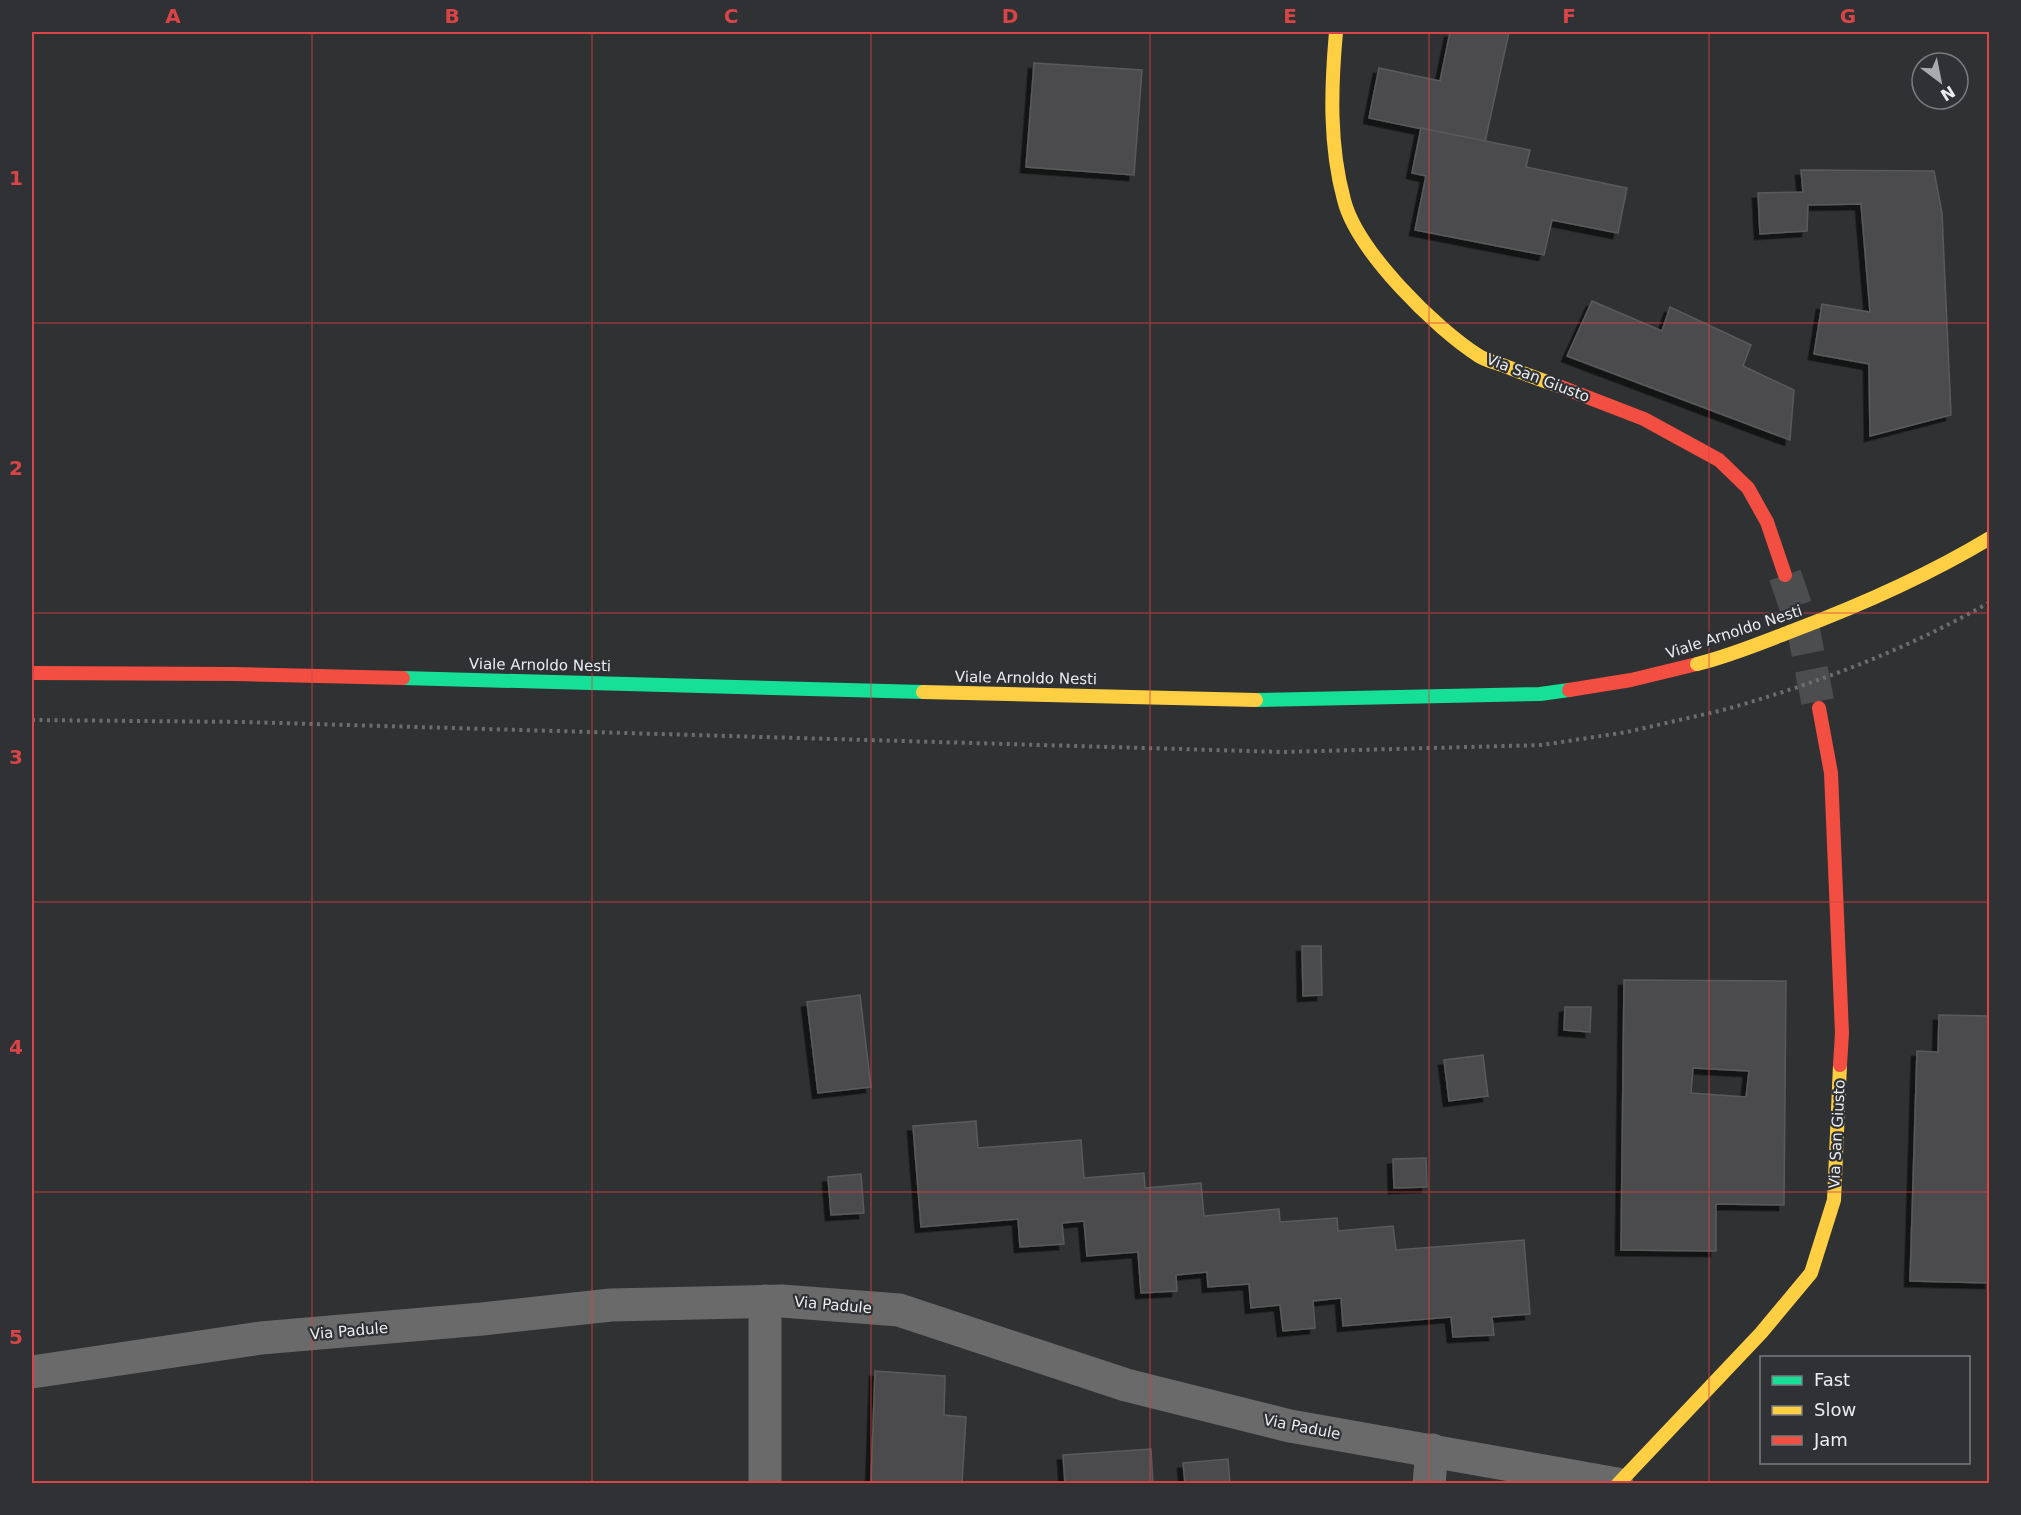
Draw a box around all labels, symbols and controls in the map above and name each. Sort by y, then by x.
text: A [165,4,181,28]
text: B [444,4,460,28]
text: C [724,4,738,28]
text: D [1002,4,1018,28]
text: E [1283,4,1297,28]
text: F [1562,4,1576,28]
text: G [1840,4,1856,28]
north arrow [1910,51,1970,111]
text: N [1937,82,1958,105]
text: 1 [9,166,23,190]
street label: Via San Giusto [1484,350,1592,406]
text: 2 [9,456,23,480]
street label: Viale Arnoldo Nesti [1664,601,1804,663]
street label: Viale Arnoldo Nesti [469,655,611,675]
street label: Viale Arnoldo Nesti [955,668,1097,688]
text: 3 [9,745,23,769]
text: 4 [9,1035,23,1059]
street label: Via San Giusto [1825,1079,1849,1189]
street label: Via Padule [793,1293,873,1317]
street label: Via Padule [309,1319,389,1343]
text: 5 [9,1325,23,1349]
legend [1760,1356,1970,1464]
text: Fast [1814,1369,1850,1390]
text: Slow [1814,1399,1856,1420]
street label: Via Padule [1262,1411,1342,1443]
text: Jam [1813,1429,1848,1450]

